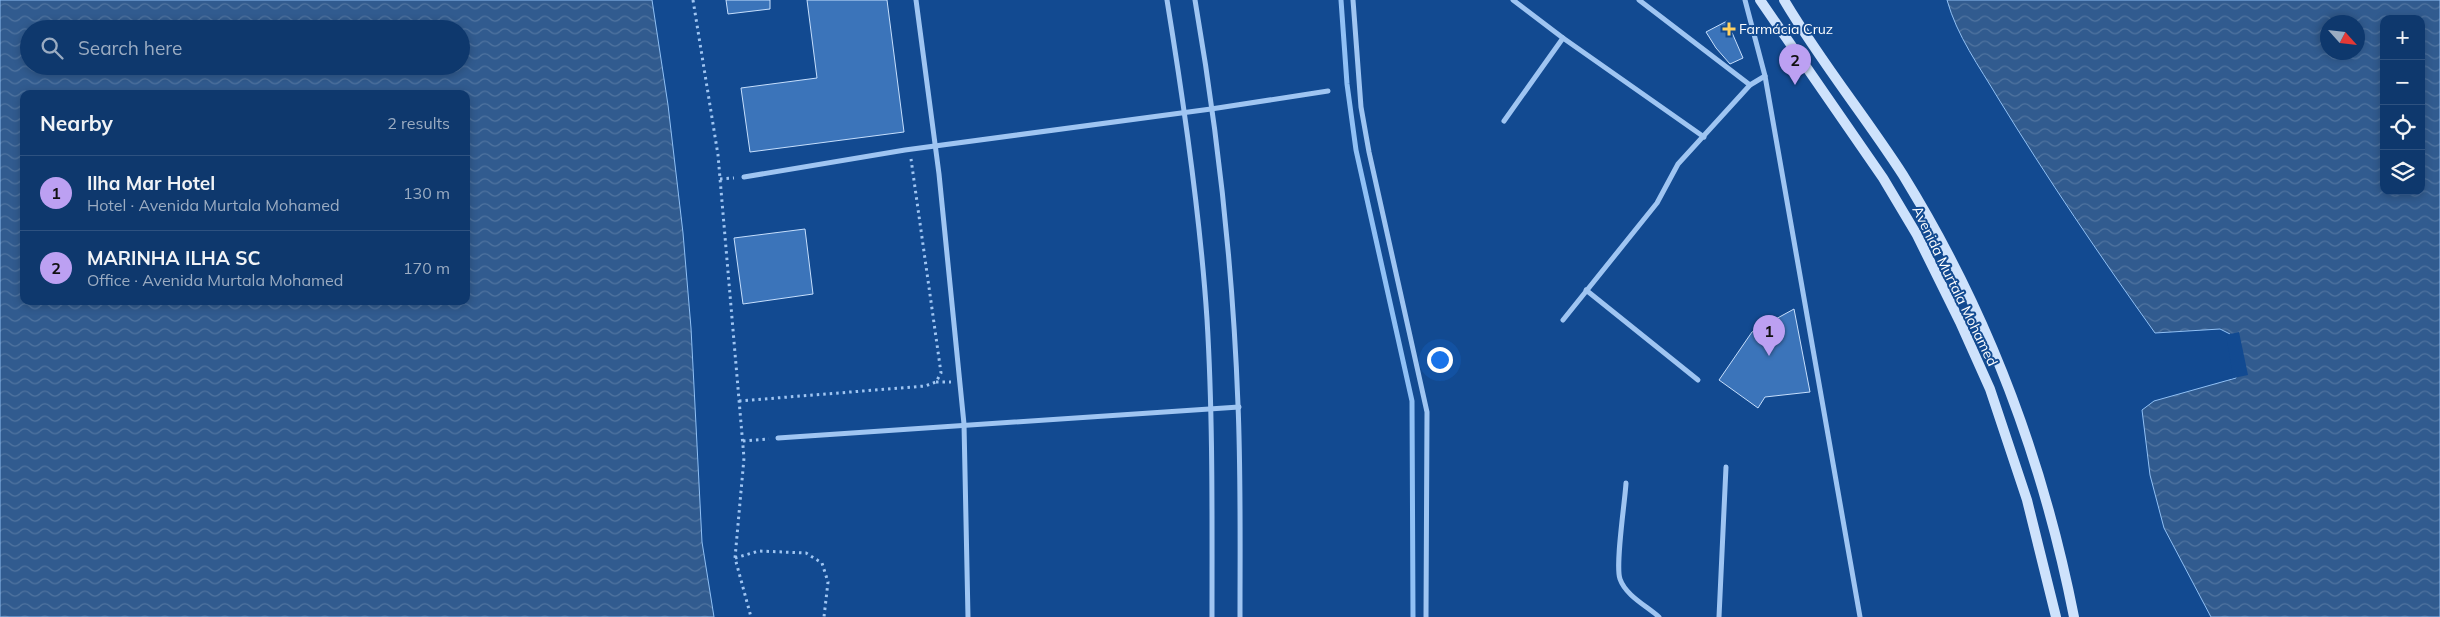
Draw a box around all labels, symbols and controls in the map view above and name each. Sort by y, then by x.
north arrow [2320,15,2365,60]
map controls [2380,15,2425,195]
button: + [2380,15,2425,60]
search box [20,20,470,75]
place label: Farmácia Cruz [1739,20,1833,38]
marker: Farmácia Cruz [1723,23,1735,35]
icon: search [38,34,66,62]
text: Search here [78,36,182,60]
pin: 2 [1779,44,1811,85]
button: − [2380,60,2425,105]
button: locate [2380,105,2425,150]
text: Nearby [40,110,113,136]
text: 2 results [387,113,450,133]
button: layers [2380,150,2425,195]
text: Ilha Mar Hotel [87,171,215,195]
text: 1 [51,183,61,203]
text: 130 m [403,183,450,203]
text: Hotel · Avenida Murtala Mohamed [87,195,340,215]
street label: Avenida Murtala Mohamed [1908,203,2002,369]
text: MARINHA ILHA SC [87,246,261,270]
text: 2 [51,258,61,278]
text: 170 m [403,258,450,278]
text: Office · Avenida Murtala Mohamed [87,270,343,290]
pin: 1 [1753,315,1785,356]
your location [1427,347,1453,373]

